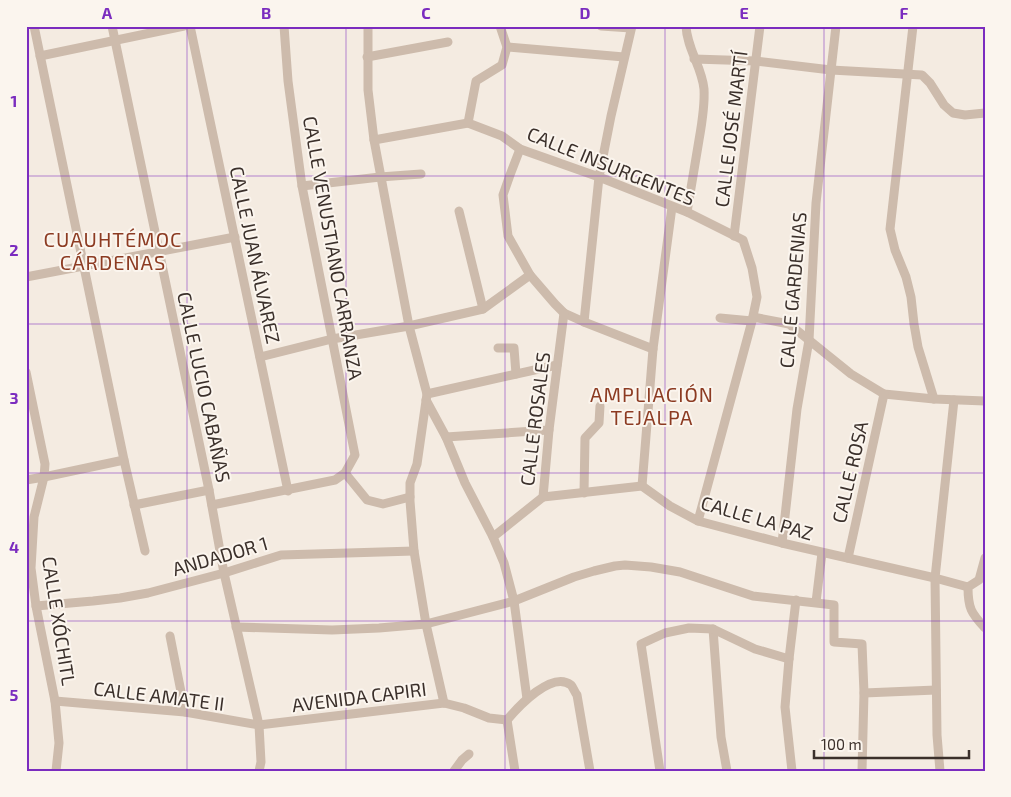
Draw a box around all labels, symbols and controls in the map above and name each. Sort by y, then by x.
text: A [102,3,113,22]
text: B [261,3,271,22]
text: C [421,3,431,22]
text: D [580,3,591,22]
text: E [739,3,749,22]
text: F [900,3,909,22]
street label: CALLE JOSÉ MARTÍ [709,48,752,208]
text: 1 [11,91,17,110]
street label: CALLE VENUSTIANO CARRANZA [299,114,368,382]
street label: CALLE INSURGENTES [524,121,698,210]
street label: CALLE JUAN ÁLVAREZ [225,164,286,346]
street label: CALLE GARDENIAS [774,211,811,369]
district label: CUAUHTÉMOC CÁRDENAS [44,227,182,274]
text: 2 [9,240,19,259]
street label: CALLE LUCIO CABAÑAS [173,290,236,484]
street label: CALLE ROSALES [515,351,554,487]
district label: AMPLIACIÓN TEJALPA [590,382,714,429]
text: 3 [9,388,19,407]
street label: CALLE ROSA [827,418,872,525]
street label: CALLE LA PAZ [698,491,816,544]
street label: ANDADOR 1 [169,531,270,580]
text: 4 [9,537,19,556]
street label: CALLE XÓCHITL [38,555,81,687]
street label: CALLE AMATE II [92,676,226,715]
street label: AVENIDA CAPIRI [290,677,428,716]
text: 5 [10,685,19,704]
scale bar [814,727,968,759]
text: 100 m [821,735,862,753]

